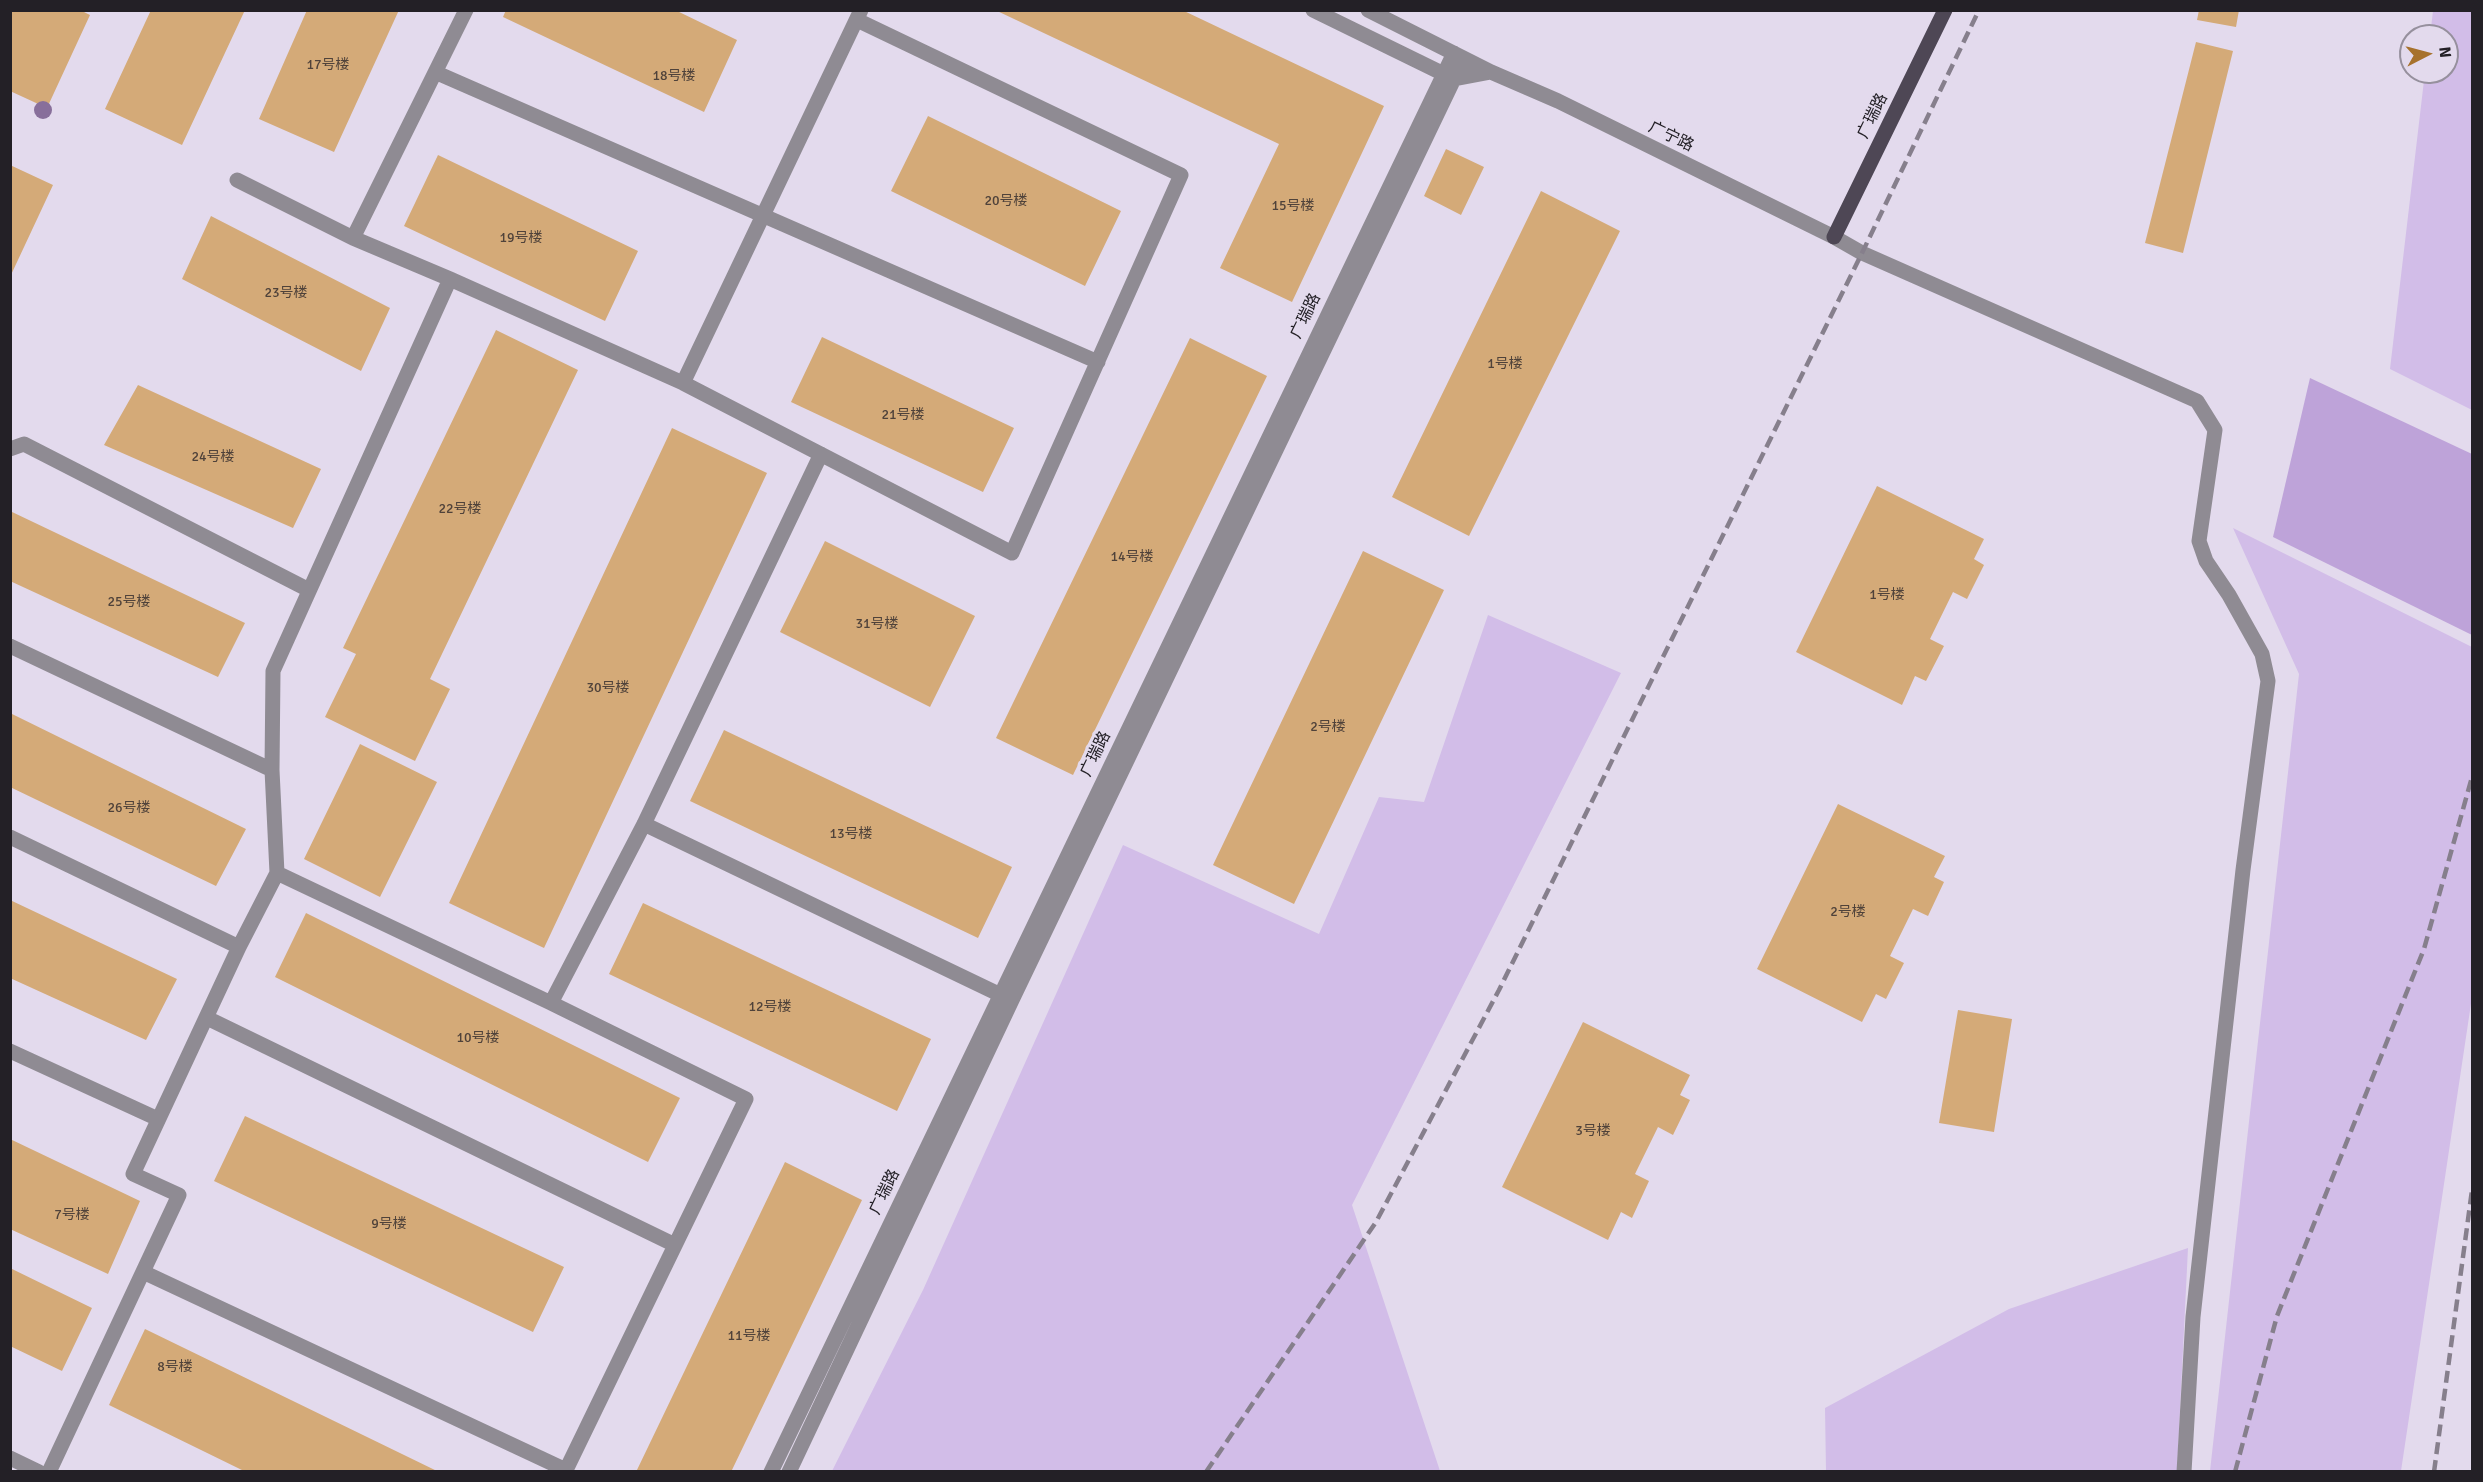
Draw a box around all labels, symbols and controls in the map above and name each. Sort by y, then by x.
north arrow [2399,24,2459,84]
text: N [2434,46,2455,59]
house number: 17号楼 [306,57,350,73]
house number: 18号楼 [652,68,696,84]
street label: 广瑞路 [1854,90,1892,142]
street label: 广宁路 [1645,118,1697,156]
house number: 20号楼 [984,193,1028,209]
house number: 15号楼 [1271,198,1315,214]
house number: 19号楼 [499,230,543,246]
house number: 23号楼 [264,285,308,301]
street label: 广瑞路 [1287,290,1325,342]
house number: 1号楼 [1487,356,1523,372]
house number: 21号楼 [881,407,925,423]
house number: 24号楼 [191,449,235,465]
house number: 22号楼 [438,501,482,517]
house number: 14号楼 [1110,549,1154,565]
house number: 1号楼 [1869,587,1905,603]
house number: 25号楼 [107,594,151,610]
house number: 31号楼 [855,616,899,632]
house number: 30号楼 [586,680,630,696]
house number: 2号楼 [1310,719,1346,735]
street label: 广瑞路 [1077,728,1115,780]
house number: 26号楼 [107,800,151,816]
house number: 13号楼 [829,826,873,842]
house number: 2号楼 [1830,904,1866,920]
house number: 12号楼 [748,999,792,1015]
house number: 10号楼 [456,1030,500,1046]
house number: 3号楼 [1575,1123,1611,1139]
street label: 广瑞路 [866,1166,904,1218]
house number: 7号楼 [54,1207,90,1223]
house number: 9号楼 [371,1216,407,1232]
house number: 11号楼 [727,1328,771,1344]
house number: 8号楼 [157,1359,193,1375]

